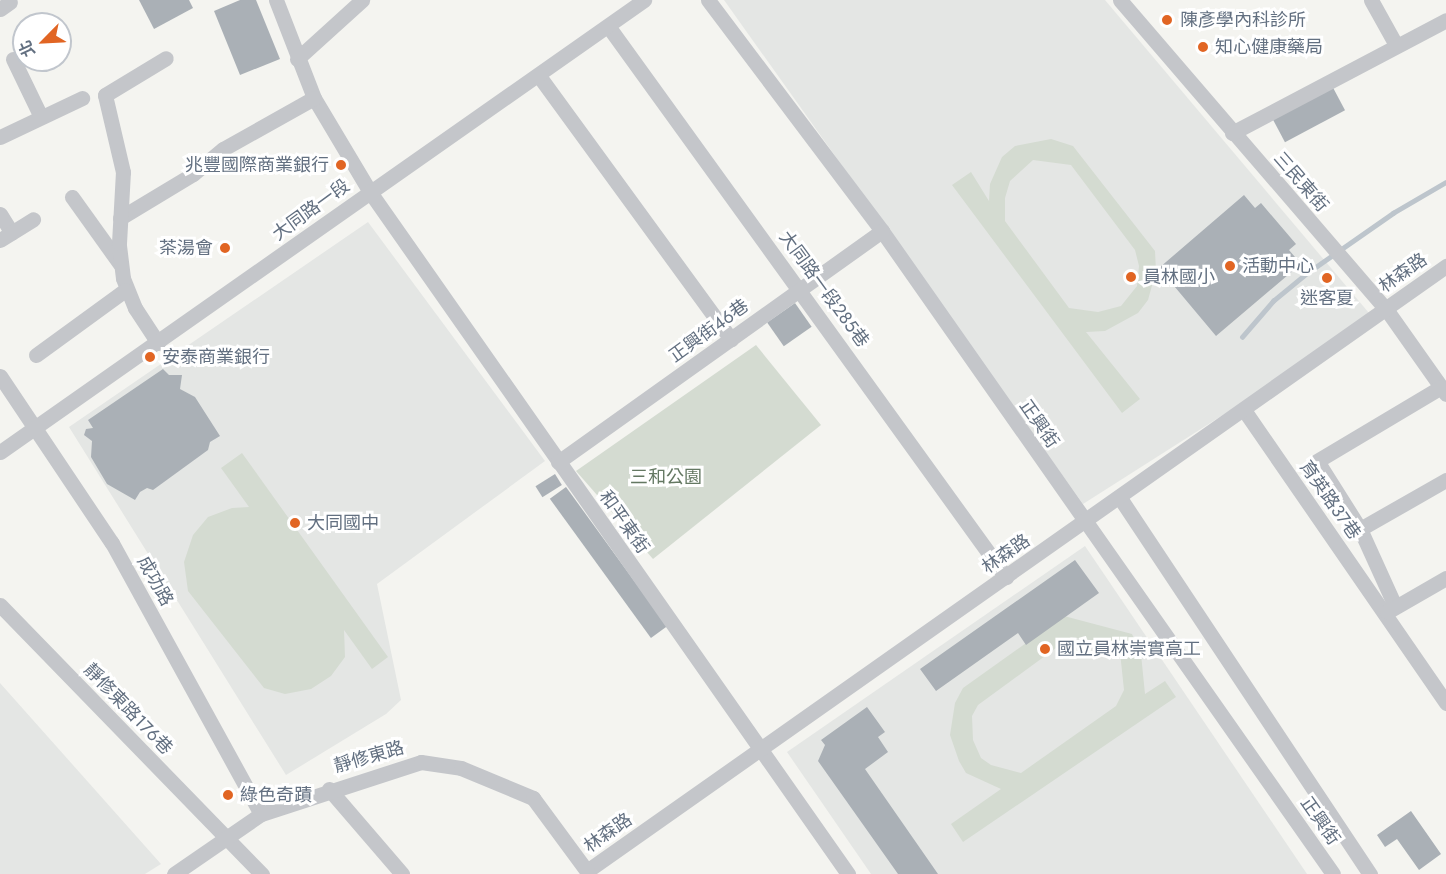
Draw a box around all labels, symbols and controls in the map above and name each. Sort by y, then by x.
place label: 陳彥學內科診所 [1180,9,1306,31]
marker: 陳彥學內科診所 [1158,11,1176,29]
north arrow [12,12,72,72]
place label: 知心健康藥局 [1215,36,1323,58]
text: 北 [13,37,41,61]
marker: 知心健康藥局 [1196,40,1210,54]
street label: 三民東街 [1269,148,1333,216]
place label: 兆豐國際商業銀行 [185,154,329,176]
marker: 兆豐國際商業銀行 [334,158,348,172]
street label: 大同路一段 [268,175,354,245]
street label: 大同路一段285巷 [775,227,873,351]
place label: 茶湯會 [159,237,213,259]
marker: 茶湯會 [218,241,232,255]
street label: 林森路 [1375,249,1431,297]
place label: 活動中心 [1242,255,1314,277]
marker: 活動中心 [1223,259,1237,273]
place label: 員林國小 [1143,266,1215,288]
marker: 員林國小 [1124,270,1138,284]
marker: 迷客夏 [1320,271,1334,285]
place label: 迷客夏 [1300,287,1354,309]
street label: 正興街46巷 [665,295,753,367]
place label: 安泰商業銀行 [162,346,270,368]
marker: 安泰商業銀行 [143,350,157,364]
street label: 正興街 [1015,396,1063,452]
street label: 育英路37巷 [1295,457,1365,543]
park label: 三和公園 [630,466,702,488]
street label: 和平東街 [595,486,653,558]
place label: 大同國中 [307,512,379,534]
marker: 大同國中 [288,516,302,530]
street label: 林森路 [978,530,1034,578]
street label: 成功路 [132,552,178,610]
place label: 國立員林崇實高工 [1057,638,1201,660]
marker: 國立員林崇實高工 [1038,642,1052,656]
street label: 靜修東路176巷 [79,659,177,759]
street label: 靜修東路 [331,737,407,777]
place label: 綠色奇蹟 [240,784,312,806]
marker: 綠色奇蹟 [221,788,235,802]
street label: 正興街 [1296,793,1344,849]
street label: 林森路 [580,809,636,857]

